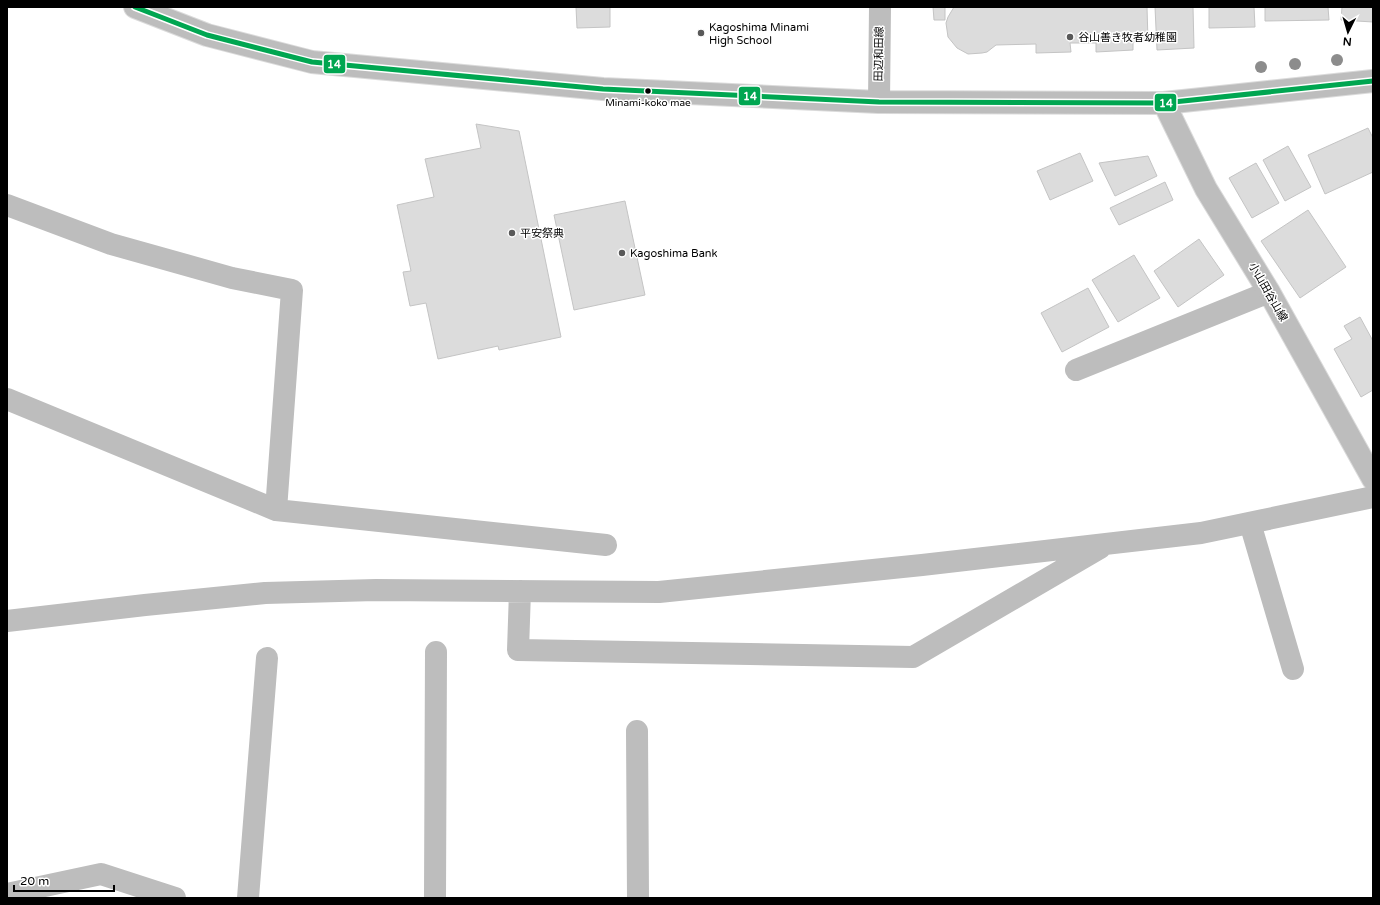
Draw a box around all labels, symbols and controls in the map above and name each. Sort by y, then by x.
north arrow [1328,12,1368,52]
place label: Kagoshima Minami High School [709,21,809,47]
street label: 田辺和田線 [872,26,886,82]
marker: Kagoshima Minami High School [696,28,706,38]
place label: 谷山善き牧者幼稚園 [1078,31,1177,44]
marker: 谷山善き牧者幼稚園 [1065,32,1075,42]
text: N [1342,35,1352,48]
line badge: 14 [323,54,346,74]
text: 14 [327,58,341,71]
marker: Minami-koko mae [643,86,653,96]
line badge: 14 [738,86,761,106]
text: 14 [743,90,757,103]
line badge: 14 [1154,93,1177,112]
place label: Minami-koko mae [605,97,691,109]
text: 14 [1159,97,1173,110]
place label: 平安祭典 [520,227,564,240]
marker: 平安祭典 [507,228,517,238]
place label: Kagoshima Bank [630,247,718,260]
marker: Kagoshima Bank [617,248,627,258]
street label: 小山田谷山線 [1246,260,1290,324]
scale bar [14,867,114,893]
text: 20 m [20,874,49,888]

